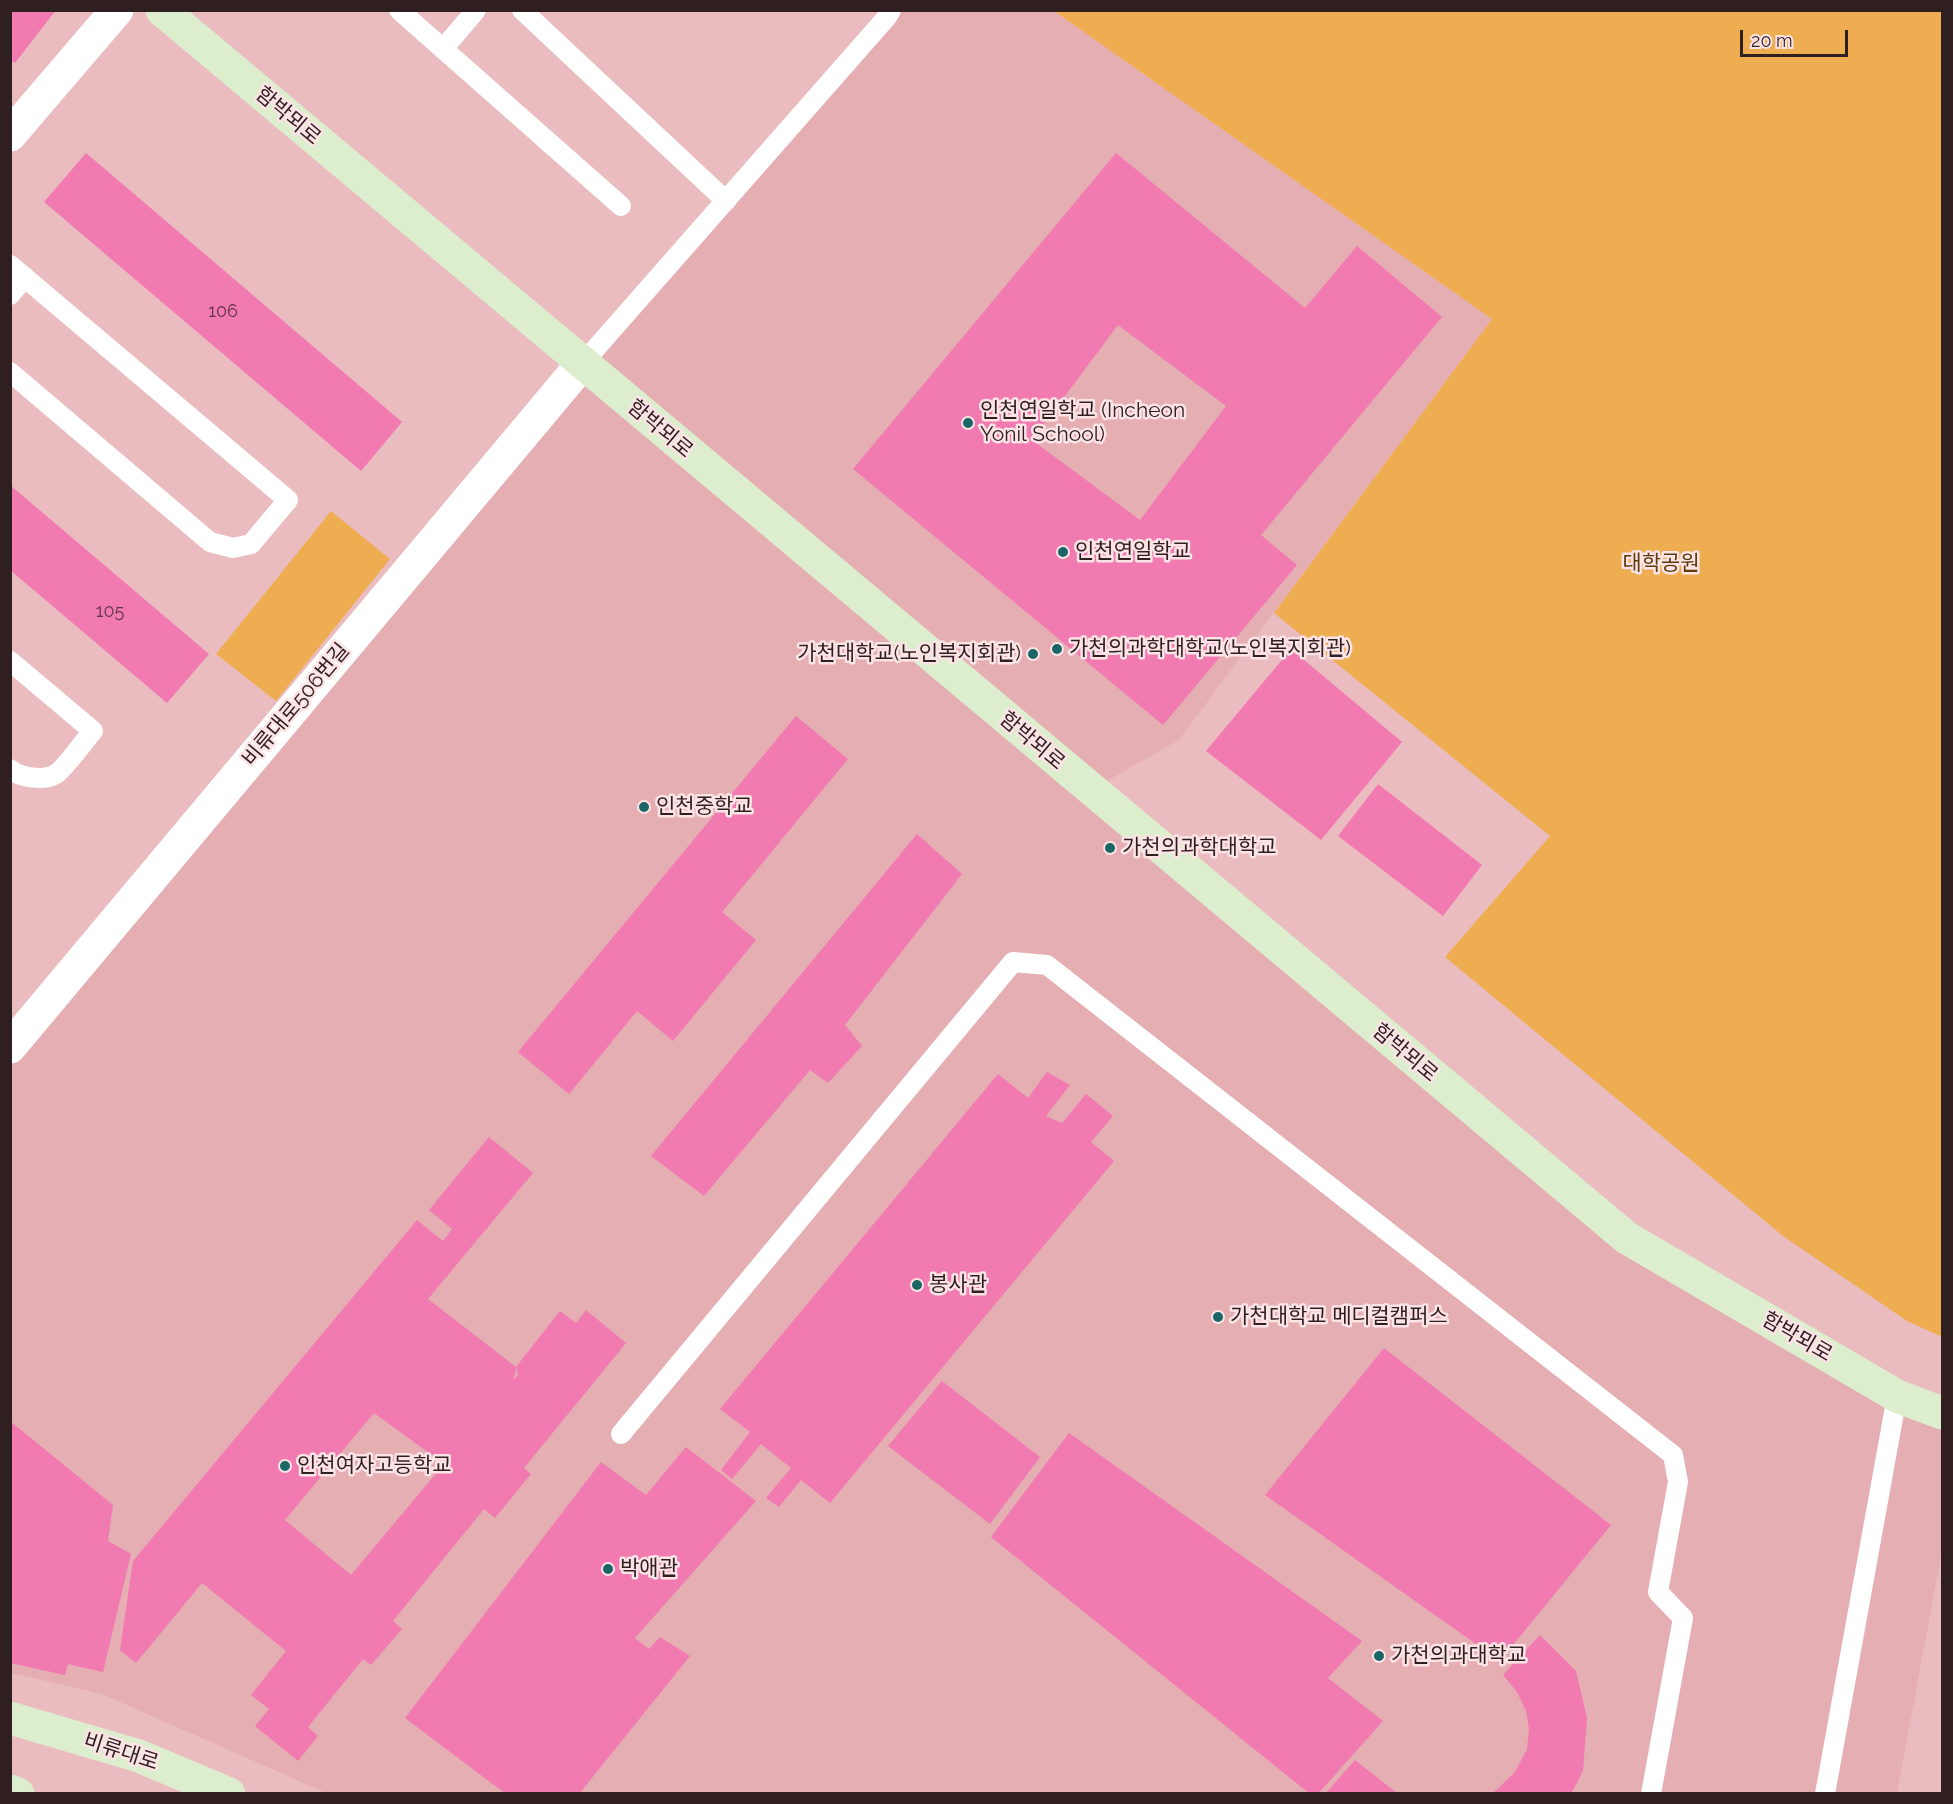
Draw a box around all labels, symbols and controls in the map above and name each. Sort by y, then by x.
scale bar [1743,18,1851,56]
text: 20 m [1751,30,1793,51]
street label: 함박뫼로 [250,82,326,150]
house number: 106 [208,301,238,323]
street label: 함박뫼로 [622,395,698,463]
place label: 인천연일학교 (Incheon Yonil School) [980,398,1185,448]
marker: 인천연일학교 (Incheon Yonil School) [961,416,975,430]
place label: 인천연일학교 [1075,539,1191,565]
marker: 인천연일학교 [1056,545,1070,559]
park label: 대학공원 [1622,551,1700,577]
house number: 105 [96,601,124,623]
place label: 가천의과학대학교(노인복지회관) [1069,636,1351,662]
street label: 비류대로506번길 [237,638,355,772]
place label: 가천대학교(노인복지회관) [797,641,1021,667]
marker: 가천의과학대학교(노인복지회관) [1050,642,1064,656]
marker: 가천대학교(노인복지회관) [1026,647,1040,661]
street label: 함박뫼로 [994,707,1070,775]
place label: 인천중학교 [656,794,753,820]
marker: 인천중학교 [637,800,651,814]
place label: 가천의과학대학교 [1122,835,1277,861]
marker: 가천의과학대학교 [1103,841,1117,855]
street label: 함박뫼로 [1367,1019,1443,1087]
place label: 봉사관 [929,1272,987,1298]
marker: 봉사관 [910,1278,924,1292]
place label: 가천대학교 메디컬캠퍼스 [1230,1304,1448,1330]
street label: 함박뫼로 [1757,1307,1837,1367]
marker: 가천대학교 메디컬캠퍼스 [1211,1310,1225,1324]
place label: 인천여자고등학교 [297,1453,452,1479]
marker: 인천여자고등학교 [278,1459,292,1473]
place label: 박애관 [620,1556,678,1582]
marker: 박애관 [601,1562,615,1576]
place label: 가천의과대학교 [1391,1643,1526,1669]
marker: 가천의과대학교 [1372,1649,1386,1663]
street label: 비류대로 [80,1728,162,1776]

